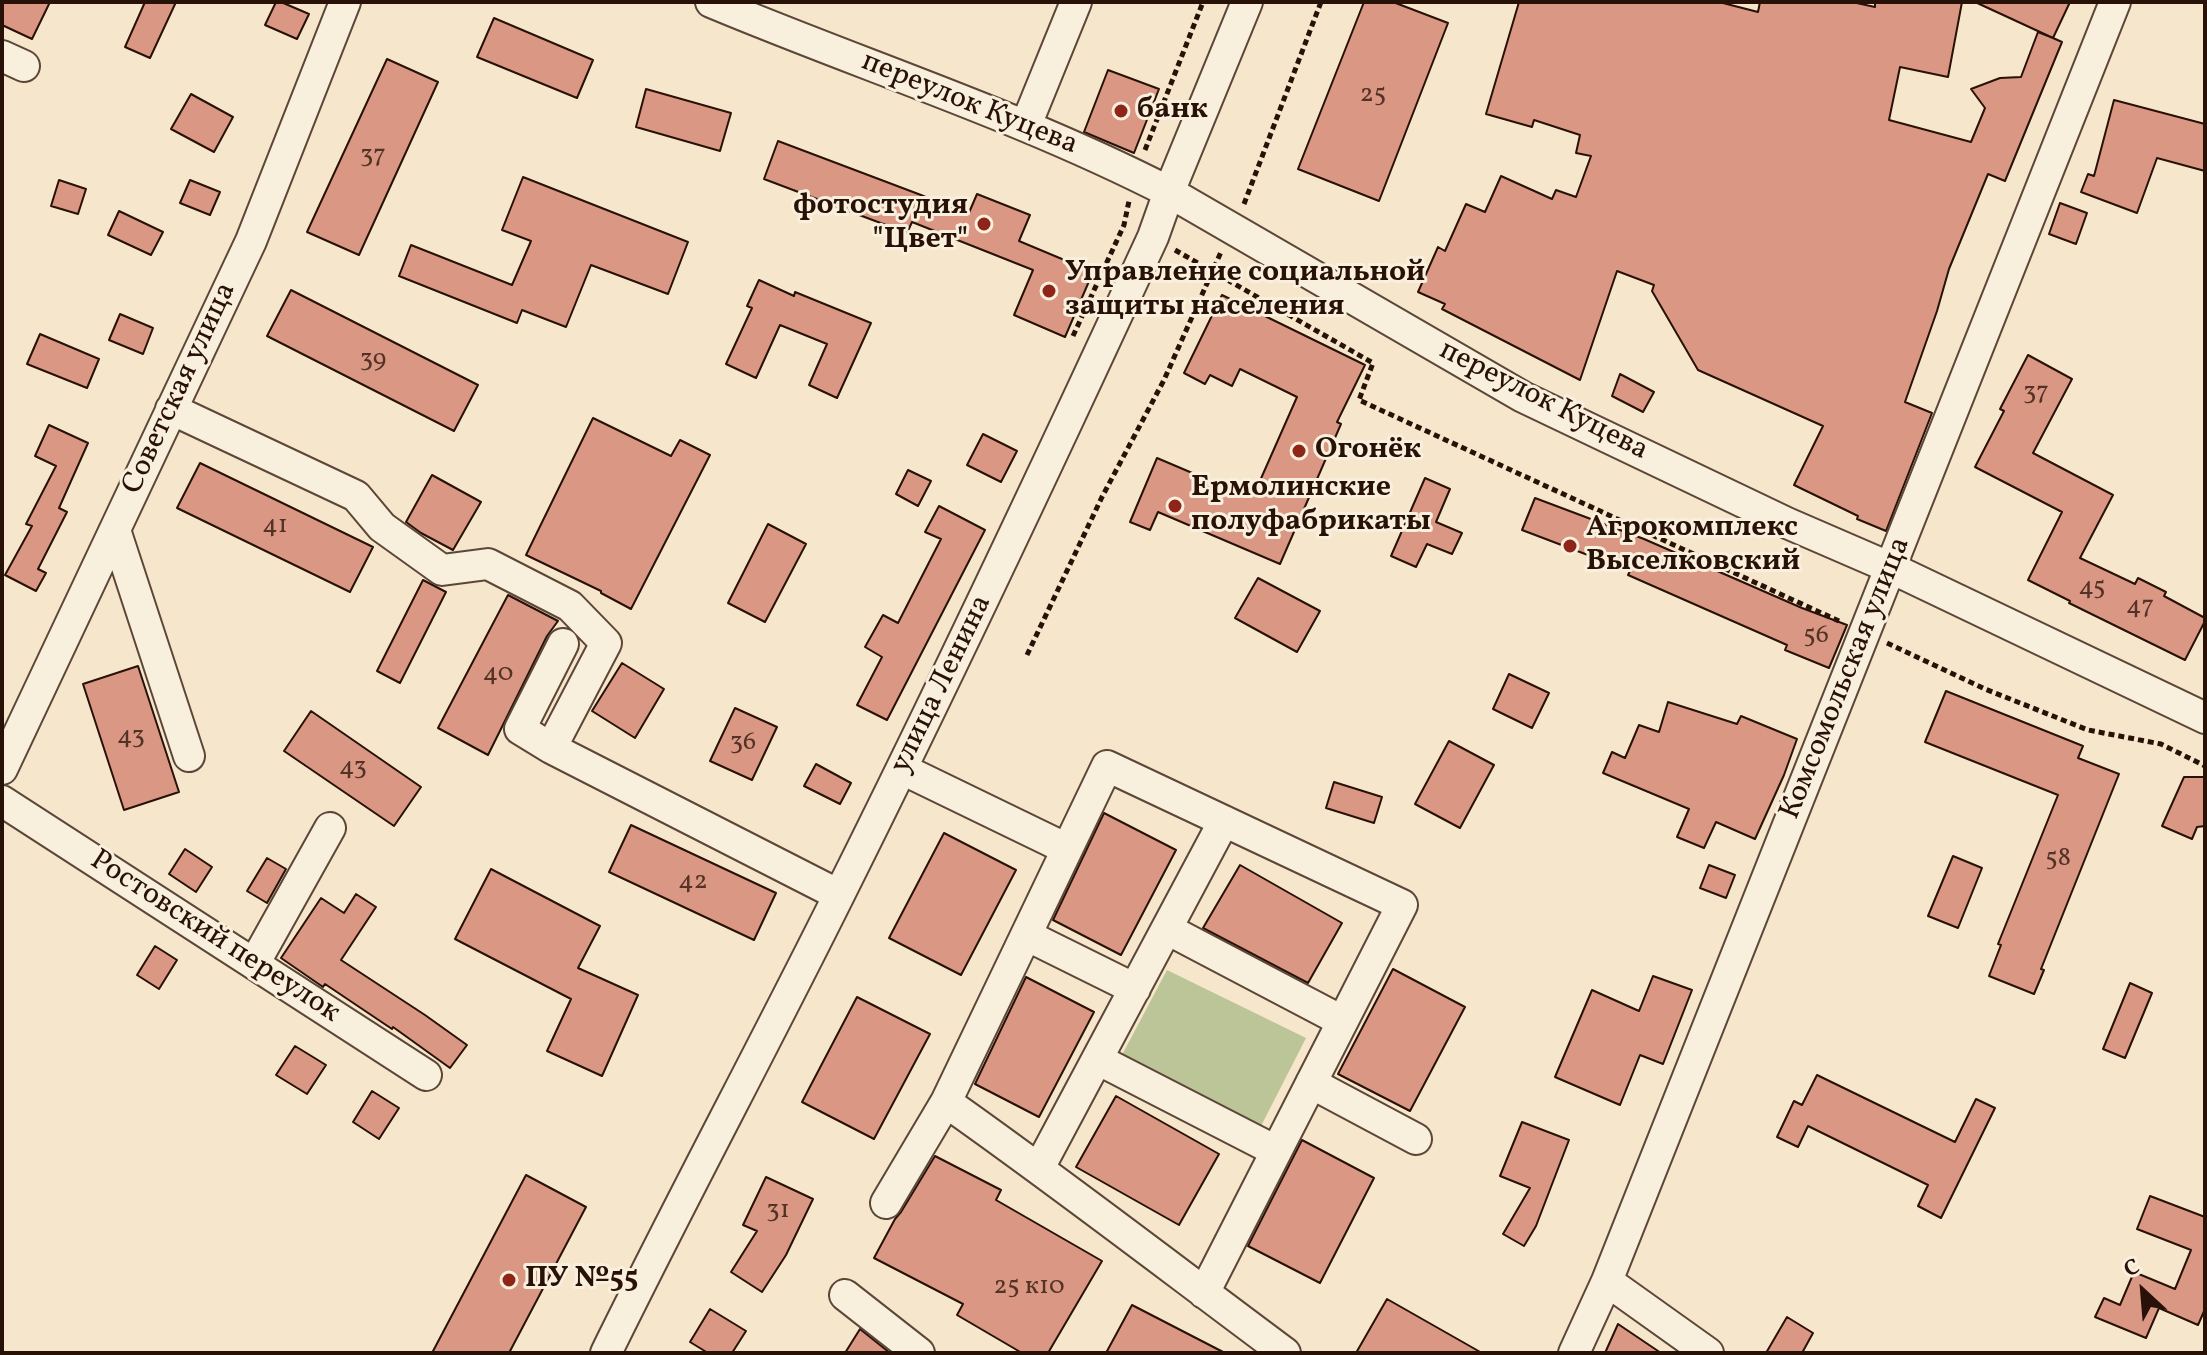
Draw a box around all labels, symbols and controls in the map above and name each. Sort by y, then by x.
street label: переулок Куцева [856,45,1082,165]
house number: 25 [1360,80,1386,112]
place label: банк [1137,93,1208,129]
marker: банк [1112,102,1130,120]
house number: 37 [360,141,386,173]
place label: фотостудия "Цвет" [793,189,968,260]
marker: фотостудия "Цвет" [975,215,993,233]
place label: Управление социальной защиты населения [1065,256,1425,326]
street label: Советская улица [116,277,246,501]
marker: Управление социальной защиты населения [1040,282,1058,300]
street label: переулок Куцева [1432,334,1654,470]
house number: 39 [360,345,386,377]
house number: 37 [2023,378,2049,410]
place label: Огонёк [1315,433,1421,469]
marker: Огонёк [1290,442,1308,460]
place label: Ермолинские полуфабрикаты [1191,471,1431,542]
marker: Ермолинские полуфабрикаты [1166,497,1184,515]
house number: 41 [262,511,288,543]
place label: Агрокомплекс Выселковский [1586,511,1800,582]
street label: Комсомольская улица [1774,533,1920,825]
marker: Агрокомплекс Выселковский [1561,537,1579,555]
house number: 45 [2078,573,2106,605]
street label: улица Ленина [884,590,1002,780]
house number: 47 [2126,592,2154,624]
house number: 56 [1803,621,1829,653]
house number: 40 [483,659,513,691]
house number: 43 [117,722,145,754]
house number: 36 [730,728,756,760]
house number: 43 [339,753,367,785]
street label: Ростовский переулок [82,844,346,1032]
house number: 58 [2045,844,2071,876]
house number: 42 [678,867,708,899]
house number: 31 [766,1196,790,1228]
north arrow [2103,1251,2183,1331]
text: С [2119,1252,2145,1286]
place label: ПУ №55 [525,1262,638,1298]
marker: ПУ №55 [500,1271,518,1289]
house number: 25 к10 [993,1272,1065,1304]

